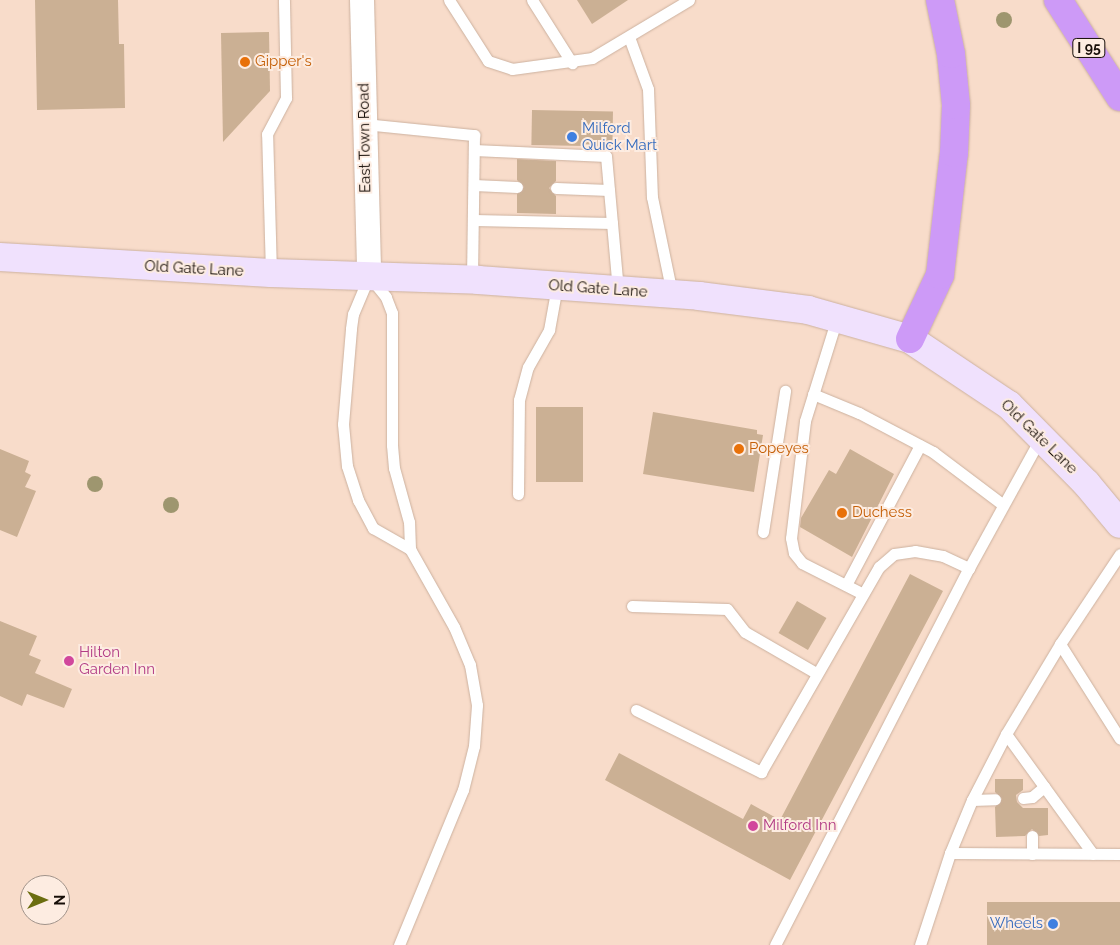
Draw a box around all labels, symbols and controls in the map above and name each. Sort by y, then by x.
road number: I 95 [1072,36,1106,59]
place label: Gipper's [255,53,312,71]
marker: Gipper's [239,56,251,68]
street label: East Town Road [355,83,375,193]
place label: Milford Quick Mart [582,119,657,154]
marker: Milford Quick Mart [566,131,578,143]
street label: Old Gate Lane [144,257,244,281]
street label: Old Gate Lane [548,277,648,301]
street label: Old Gate Lane [997,396,1081,478]
place label: Popeyes [749,440,809,458]
marker: Popeyes [733,443,745,455]
place label: Duchess [852,504,912,522]
marker: Duchess [836,507,848,519]
place label: Hilton Garden Inn [79,643,155,678]
marker: Hilton Garden Inn [63,655,75,667]
place label: Milford Inn [763,817,837,835]
marker: Milford Inn [747,820,759,832]
north arrow [20,875,70,925]
text: N [51,895,67,905]
place label: Wheels [990,915,1043,933]
marker: Wheels [1047,918,1059,930]

